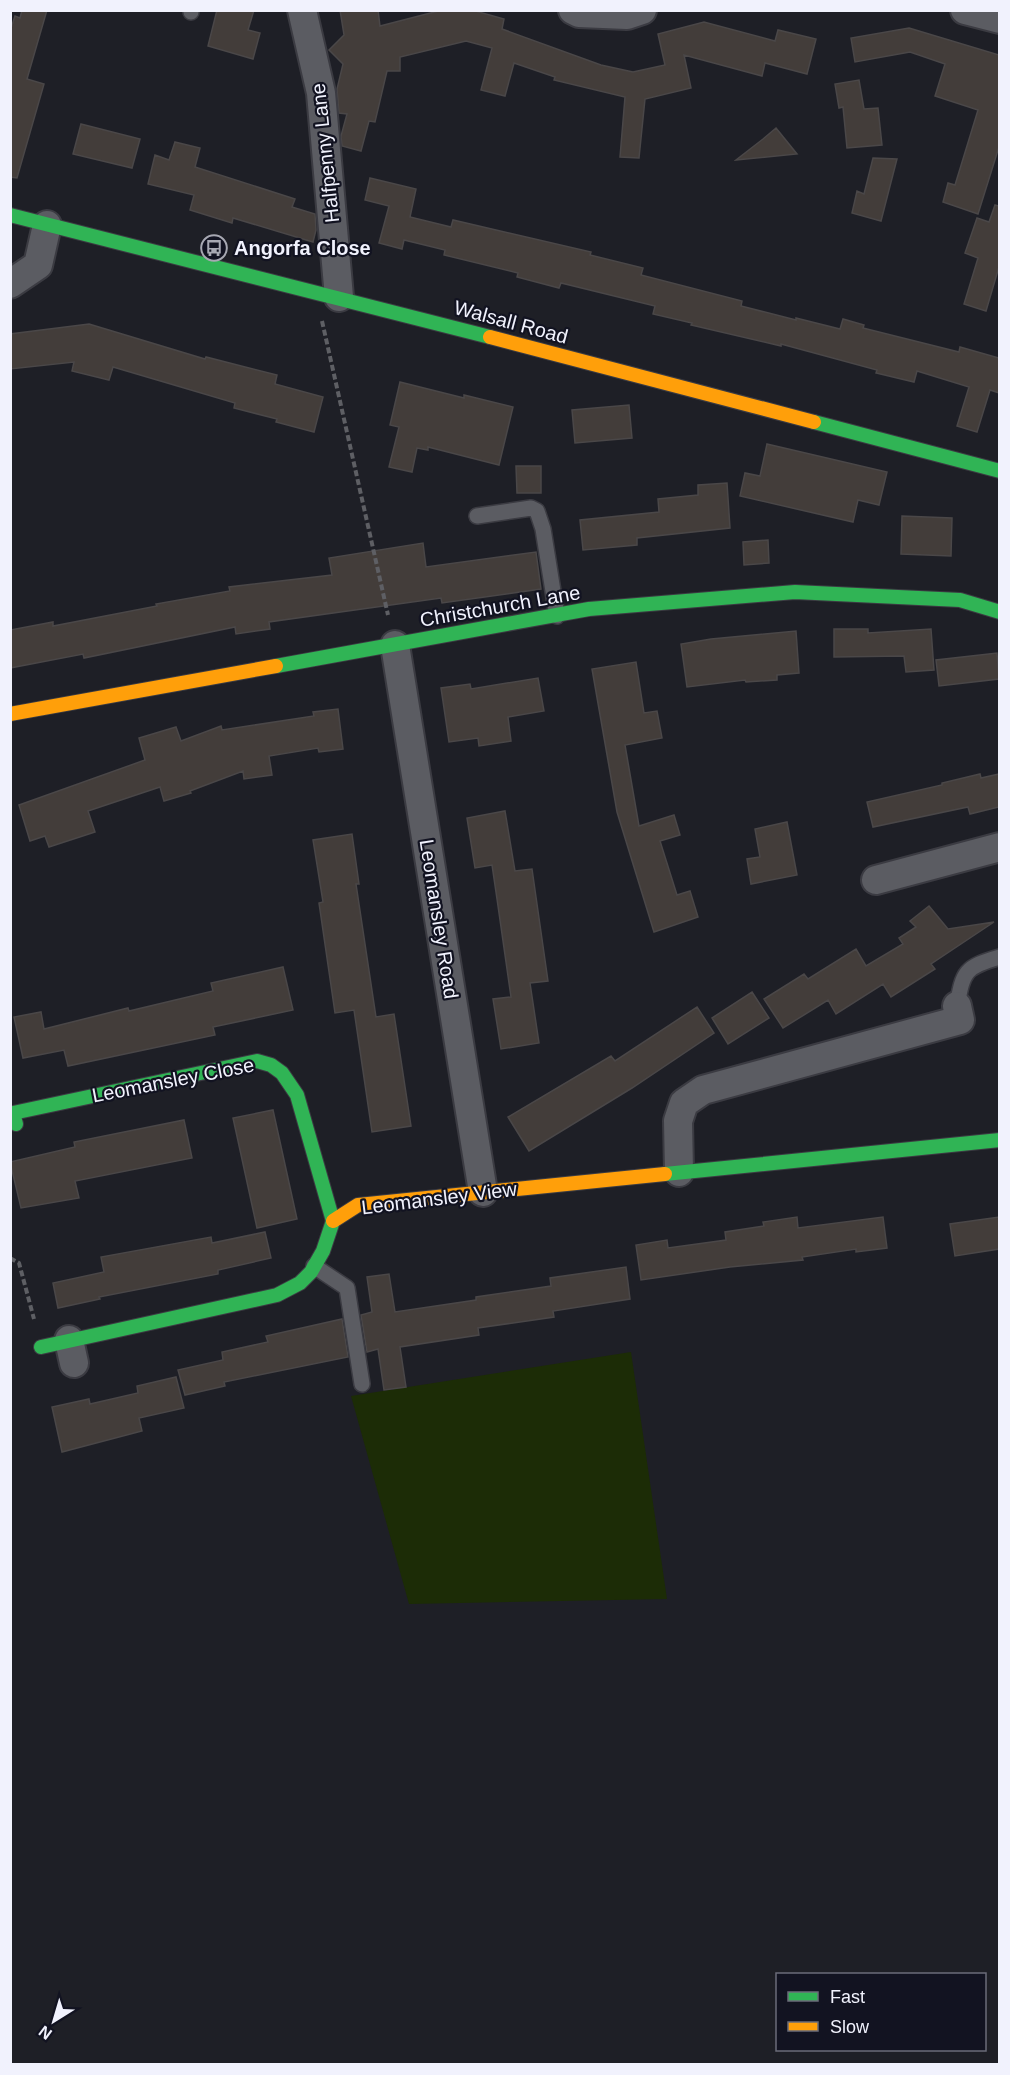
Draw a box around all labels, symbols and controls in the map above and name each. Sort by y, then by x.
street label: Halfpenny Lane [307,82,343,224]
bus stop icon: Angorfa Close [199,233,229,263]
place label: Angorfa Close [234,237,371,259]
street label: Walsall Road [452,296,570,348]
street label: Christchurch Lane [418,581,582,631]
street label: Leomansley Road [416,838,462,1000]
street label: Leomansley Close [90,1054,256,1106]
street label: Leomansley View [360,1177,519,1218]
legend [776,1973,986,2051]
text: Fast [830,1987,865,2007]
north arrow [24,1991,84,2051]
text: Slow [830,2017,870,2037]
text: N [36,2022,55,2043]

